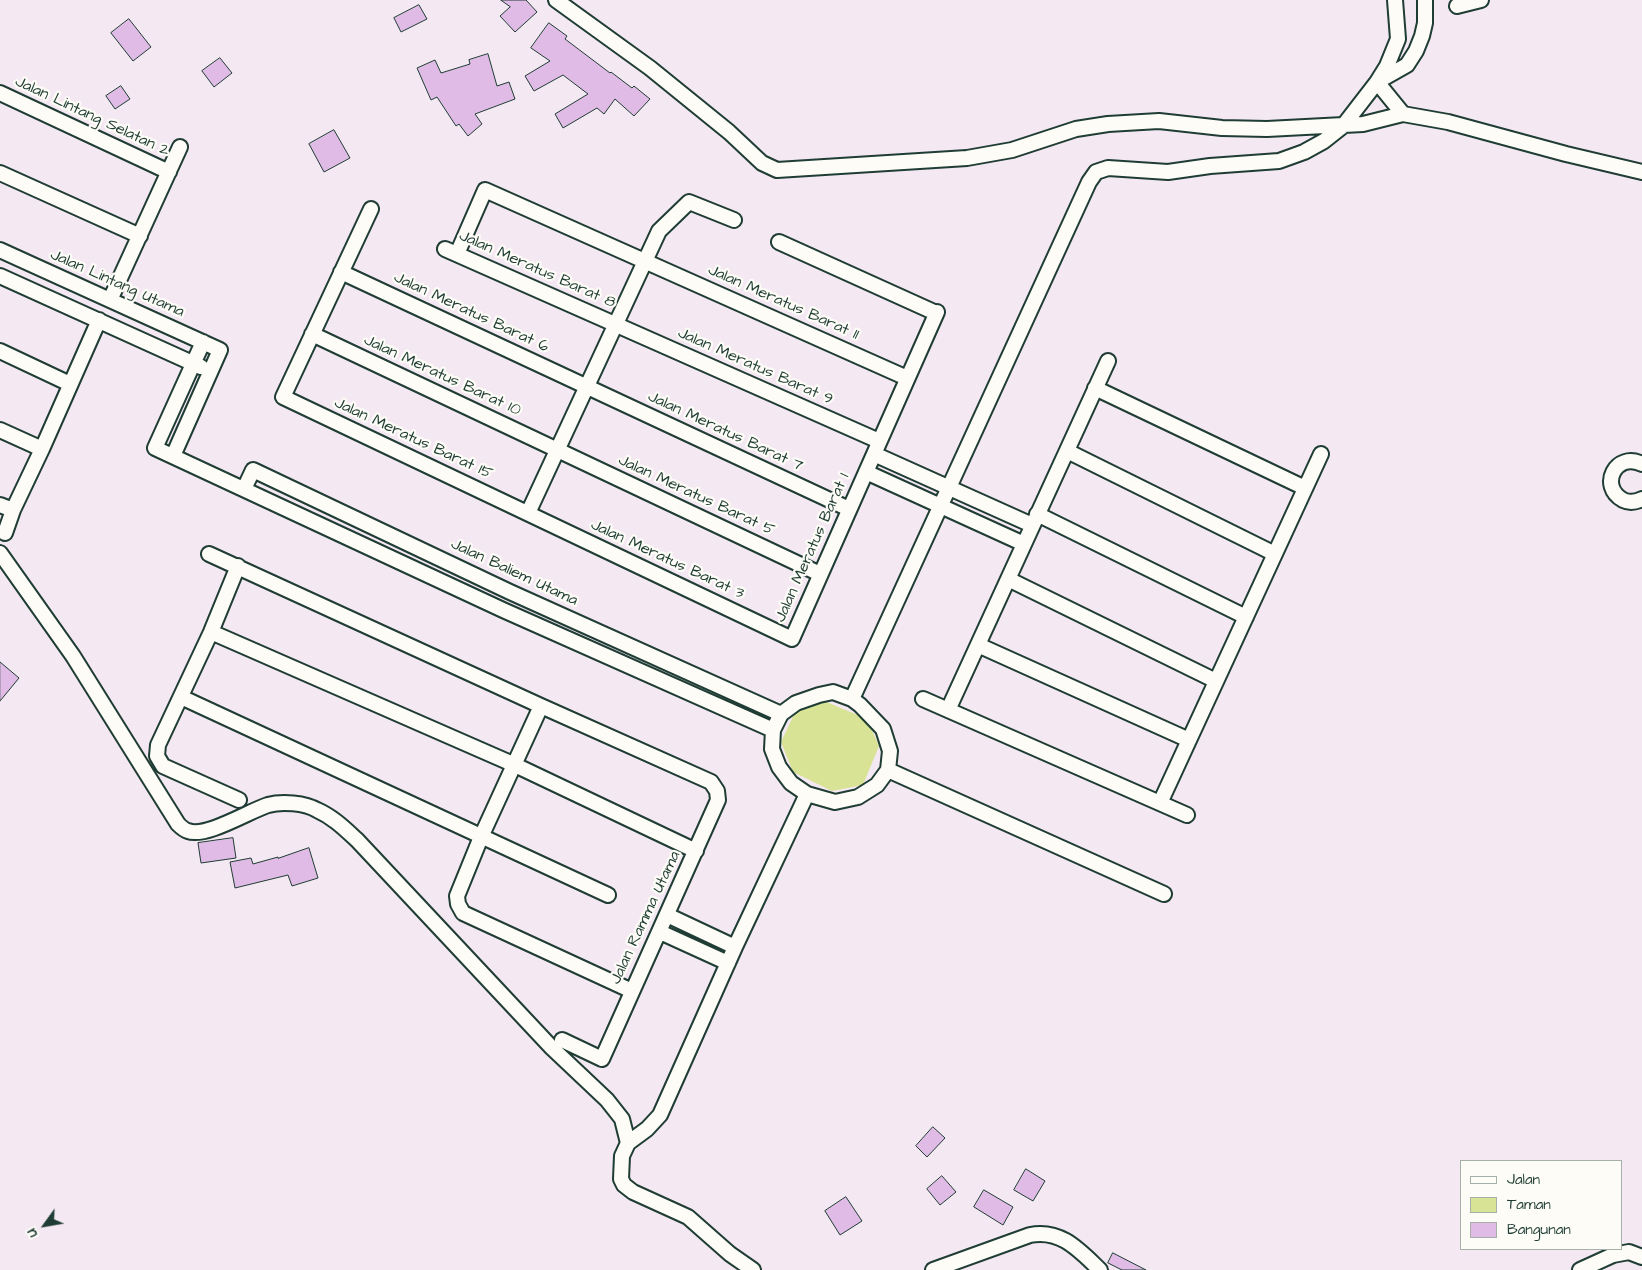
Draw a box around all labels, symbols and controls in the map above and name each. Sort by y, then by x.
street label: Jalan Lintang Selatan 2 [12,73,172,161]
street label: Jalan Meratus Barat 8 [456,227,618,313]
street label: Jalan Lintang Utama [47,246,187,322]
street label: Jalan Meratus Barat 11 [705,261,861,345]
street label: Jalan Meratus Barat 6 [390,269,552,357]
street label: Jalan Meratus Barat 9 [674,324,836,410]
street label: Jalan Meratus Barat 10 [360,331,524,421]
street label: Jalan Meratus Barat 7 [644,388,806,476]
street label: Jalan Meratus Barat 15 [331,394,495,484]
street label: Jalan Meratus Barat 5 [615,451,777,541]
street label: Jalan Meratus Barat 1 [771,471,855,625]
street label: Jalan Meratus Barat 3 [587,516,747,604]
street label: Jalan Baliem Utama [447,535,581,611]
street label: Jalan Ramma Utama [607,848,685,988]
legend [1460,1160,1622,1250]
text: Jalan [1507,1169,1540,1190]
text: Taman [1507,1194,1551,1215]
north arrow [20,1200,70,1250]
text: Bangunan [1507,1219,1571,1240]
text: U [22,1224,43,1242]

